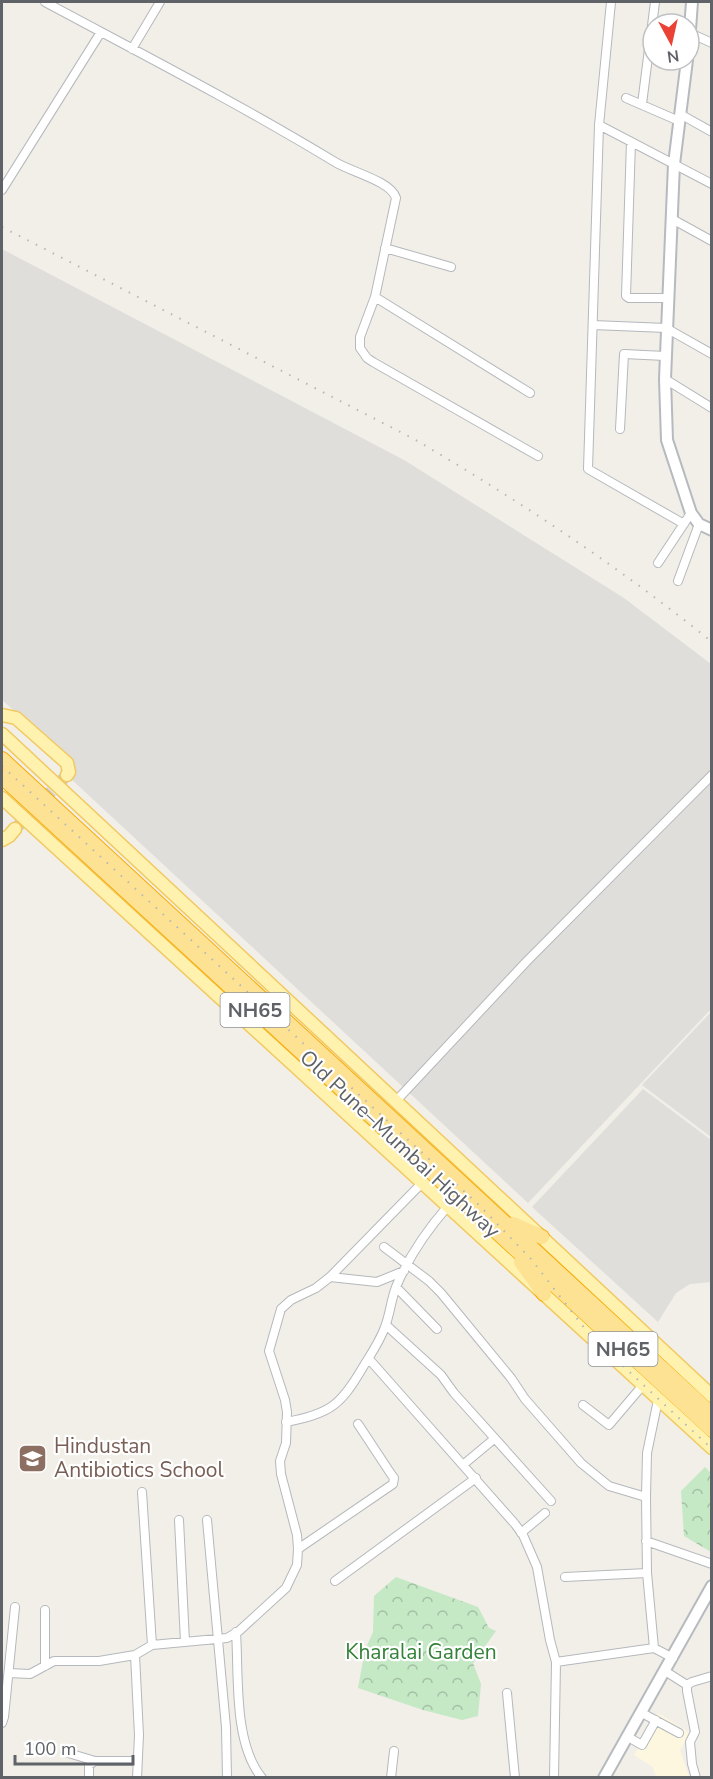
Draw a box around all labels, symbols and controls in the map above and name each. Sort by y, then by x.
north arrow [641,12,701,72]
text: N [665,44,680,68]
road number: NH65 [220,993,290,1027]
street label: Old Pune–Mumbai Highway [294,1044,506,1244]
road number: NH65 [588,1332,658,1366]
place label: Hindustan Antibiotics School [54,1432,225,1484]
school or university icon: Hindustan Antibiotics School [17,1442,49,1474]
park label: Kharalai Garden [345,1638,497,1666]
scale bar [15,1728,134,1766]
text: 100 m [24,1737,76,1761]

